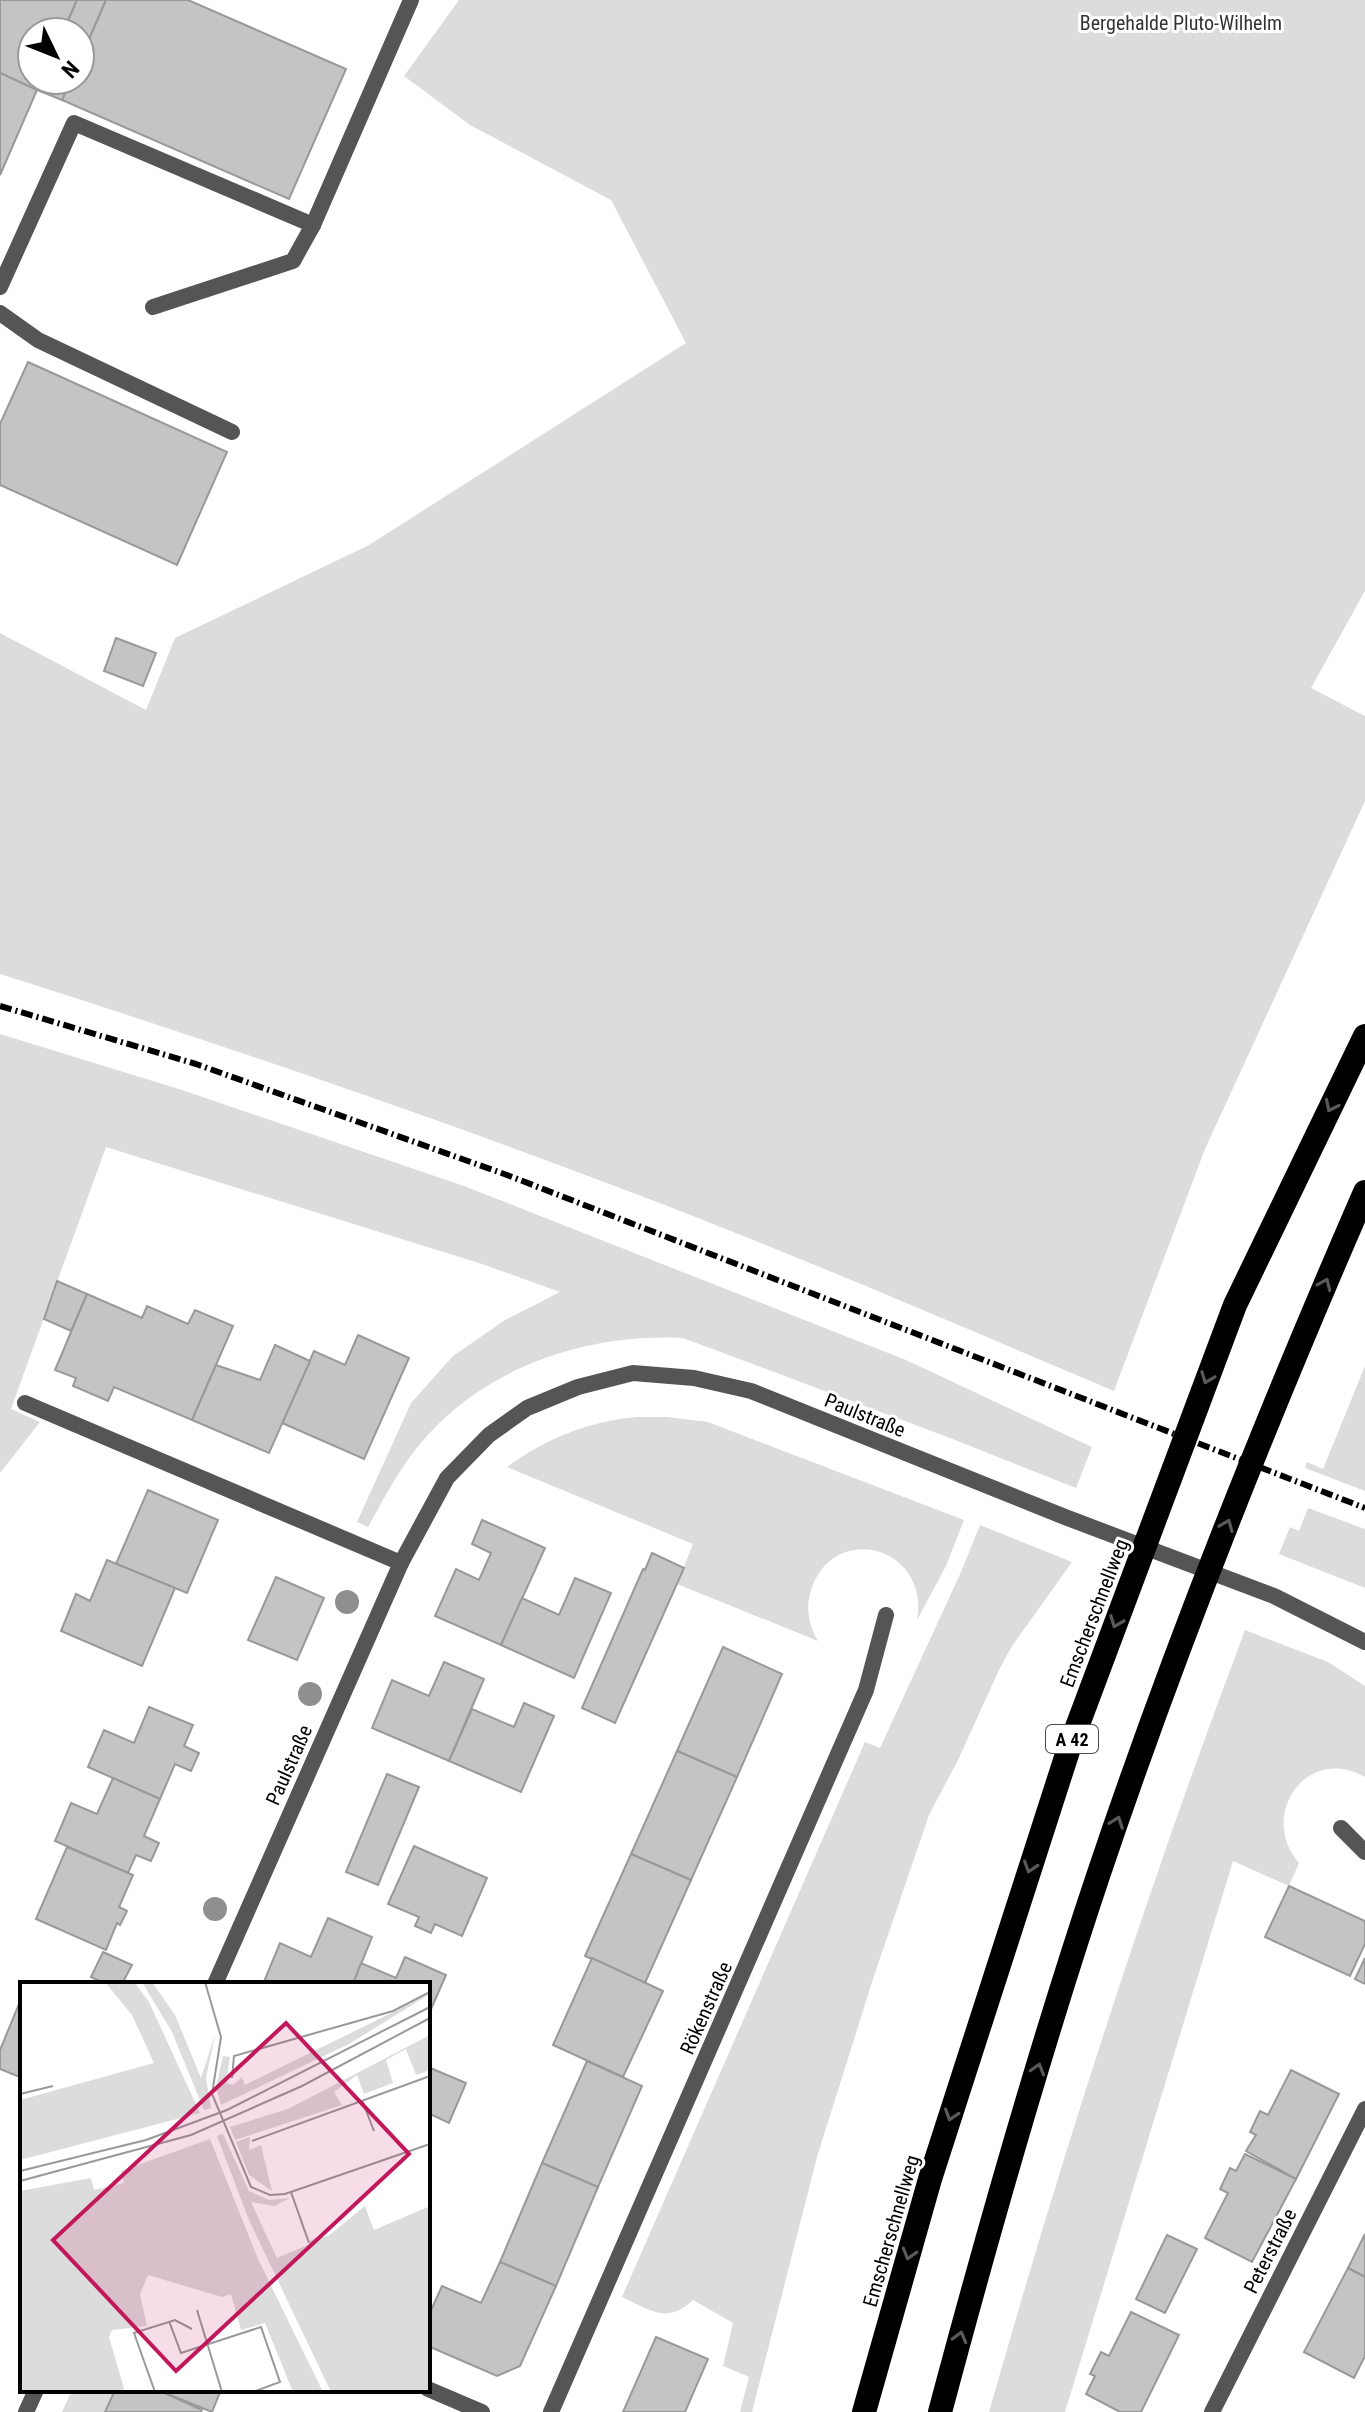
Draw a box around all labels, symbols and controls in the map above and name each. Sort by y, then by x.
park label: Bergehalde Pluto-Wilhelm [1080,11,1282,35]
north arrow [16,16,96,96]
text: N [57,56,84,83]
one-way arrow [1325,1097,1341,1112]
one-way arrow [1315,1278,1331,1292]
one-way arrow [1201,1370,1217,1384]
street label: Paulstraße [821,1388,909,1442]
one-way arrow [1217,1519,1233,1533]
street label: Emscherschnellweg [1055,1535,1133,1691]
one-way arrow [1109,1614,1126,1628]
street label: Paulstraße [261,1721,317,1809]
road number: A 42 [1046,1725,1098,1753]
one-way arrow [1107,1815,1124,1829]
one-way arrow [1024,1860,1040,1874]
street label: Rökenstraße [675,1958,737,2058]
inset map [20,1982,430,2392]
one-way arrow [1029,2063,1045,2077]
one-way arrow [944,2107,960,2121]
street label: Emscherschnellweg [858,2152,924,2310]
street label: Peterstraße [1238,2205,1302,2297]
one-way arrow [902,2246,918,2260]
one-way arrow [951,2330,968,2344]

